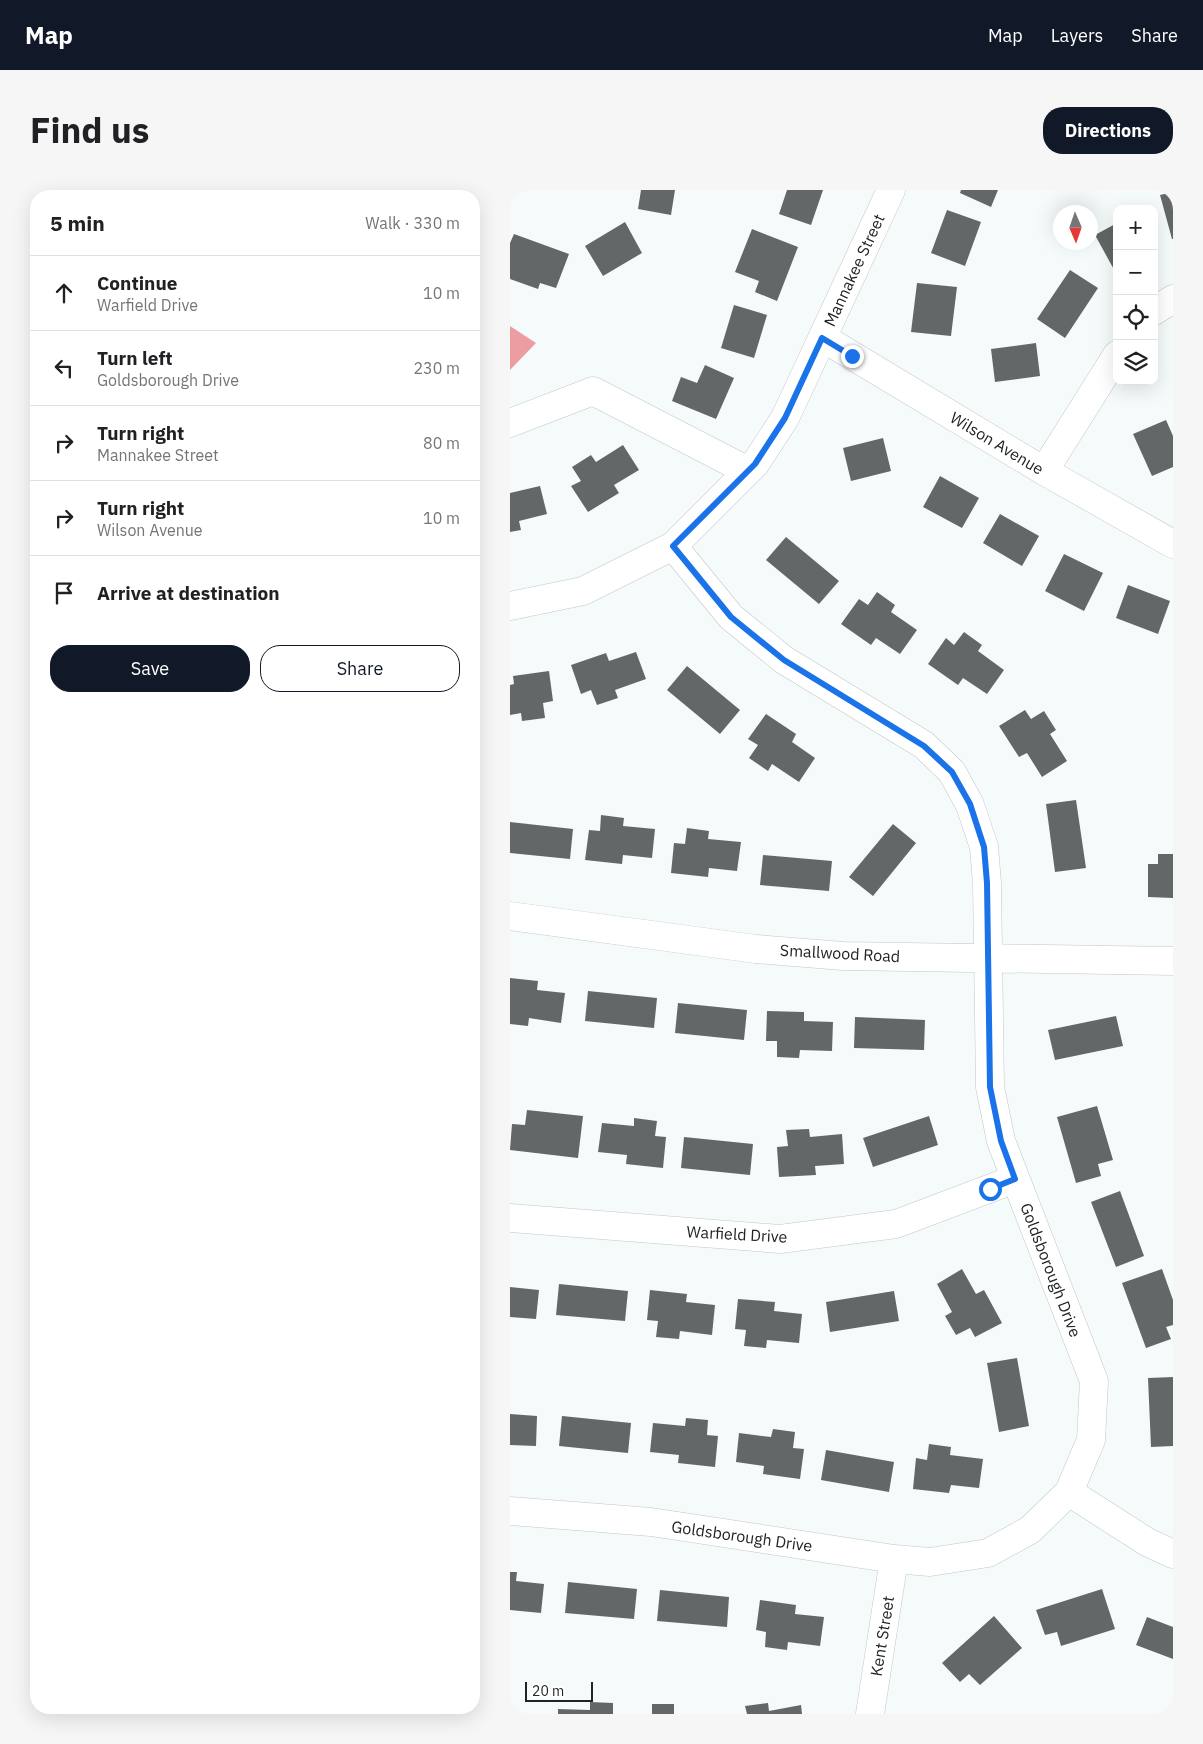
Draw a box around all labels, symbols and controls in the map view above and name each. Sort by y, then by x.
text: Map [25,19,73,51]
text: Map [988,24,1023,47]
text: Layers [1051,24,1103,47]
text: Share [1131,24,1178,47]
text: Find us [30,107,149,153]
button: Directions [1043,107,1173,154]
north arrow [1053,205,1098,250]
map controls [1113,205,1158,385]
button: + [1113,205,1158,250]
text: 5 min [50,209,105,237]
street label: Mannakee Street [819,211,889,329]
text: Walk · 330 m [365,213,460,233]
button: − [1113,250,1158,295]
text: Continue [97,271,177,295]
icon: ahead [50,279,78,307]
text: 10 m [423,283,460,303]
text: Warfield Drive [97,295,198,315]
button: locate [1113,295,1158,340]
button: layers [1113,340,1158,385]
route end [841,345,864,368]
text: Turn left [97,346,173,370]
icon: left [50,354,78,382]
text: 230 m [413,358,460,378]
text: Goldsborough Drive [97,370,239,390]
street label: Wilson Avenue [947,407,1048,479]
text: Turn right [97,421,184,445]
icon: right [50,429,78,457]
text: 80 m [423,433,460,453]
text: Mannakee Street [97,445,219,465]
text: Turn right [97,496,184,520]
icon: right [50,504,78,532]
text: 10 m [423,508,460,528]
text: Wilson Avenue [97,520,203,540]
icon: arrive [50,579,78,607]
text: Arrive at destination [97,581,280,605]
button: Save [50,645,250,692]
button: Share [260,645,460,692]
street label: Smallwood Road [779,940,901,966]
route start [979,1178,1002,1201]
street label: Goldsborough Drive [1016,1200,1086,1340]
street label: Warfield Drive [686,1221,788,1247]
street label: Goldsborough Drive [670,1516,814,1556]
street label: Kent Street [866,1594,898,1678]
scale bar [525,1679,592,1702]
text: 20 m [532,1682,564,1700]

